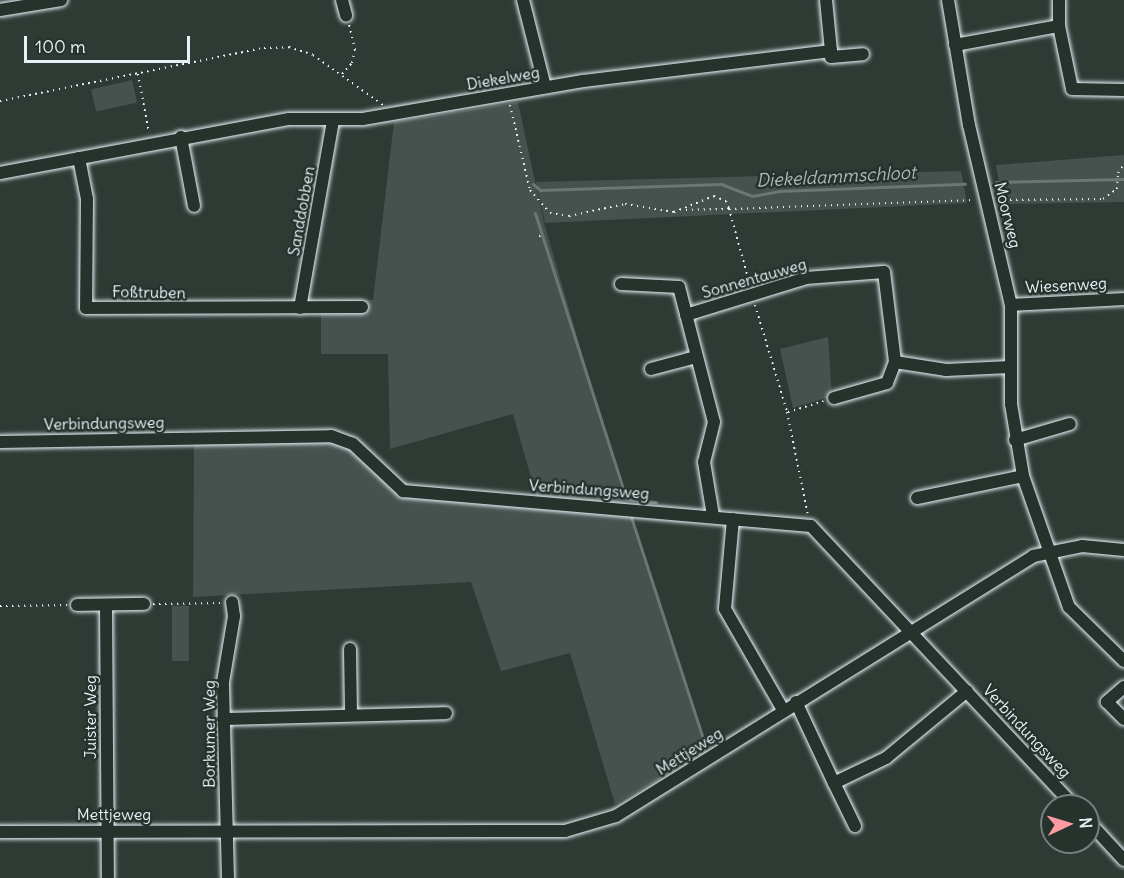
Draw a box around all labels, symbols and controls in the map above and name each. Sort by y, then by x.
scale bar [27,24,194,62]
text: 100 m [35,35,86,58]
street label: Diekelweg [465,62,541,94]
water label: Diekeldammschloot [756,162,916,192]
street label: Sanddobben [284,165,318,257]
street label: Moorweg [991,180,1025,250]
street label: Sonnentauweg [699,254,809,302]
street label: Wiesenweg [1025,273,1107,297]
street label: Foßtruben [112,282,186,302]
street label: Verbindungsweg [44,412,164,434]
street label: Verbindungsweg [528,475,650,503]
street label: Juister Weg [80,675,100,759]
street label: Borkumer Weg [199,680,219,788]
street label: Verbindungsweg [979,680,1075,782]
street label: Mettjeweg [652,723,726,779]
north arrow [1040,794,1100,854]
street label: Mettjeweg [77,804,151,824]
text: N [1076,817,1096,829]

